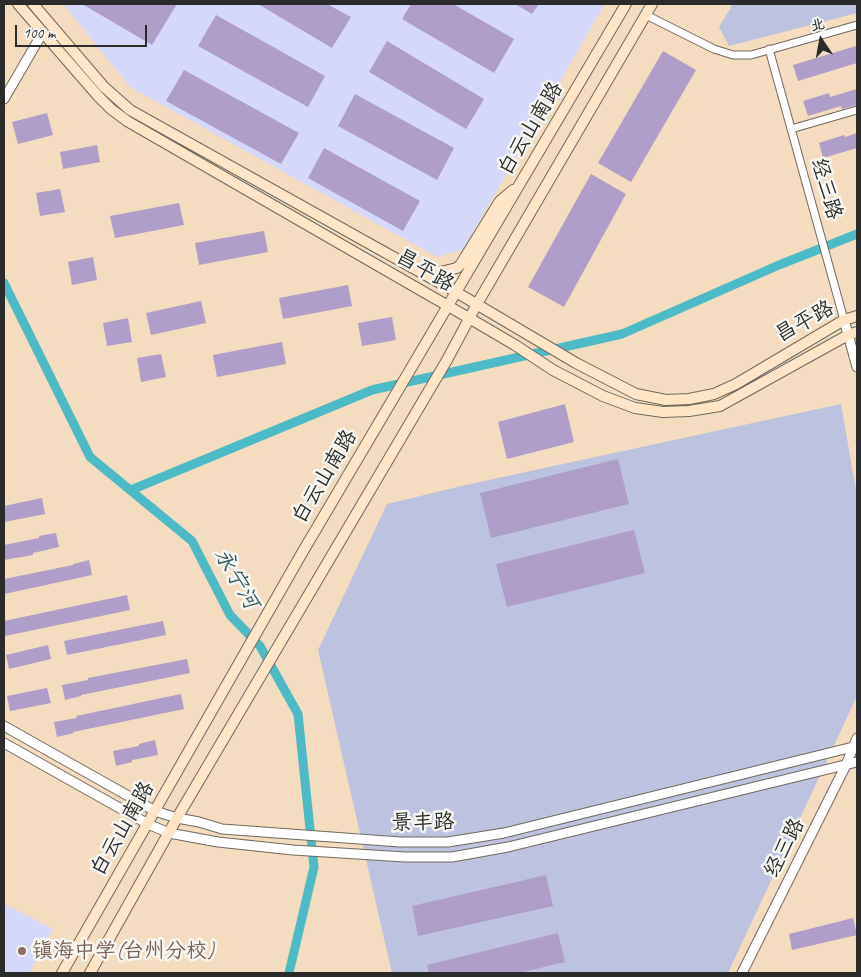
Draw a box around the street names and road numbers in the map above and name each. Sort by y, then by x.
street label: 白云山南路 [493,78,569,180]
street label: 经三路 [805,155,847,223]
street label: 昌平路 [391,244,459,298]
street label: 昌平路 [771,296,839,348]
street label: 白云山南路 [287,426,363,528]
street label: 白云山南路 [86,777,160,881]
street label: 景丰路 [391,810,455,836]
street label: 经三路 [759,814,811,882]

